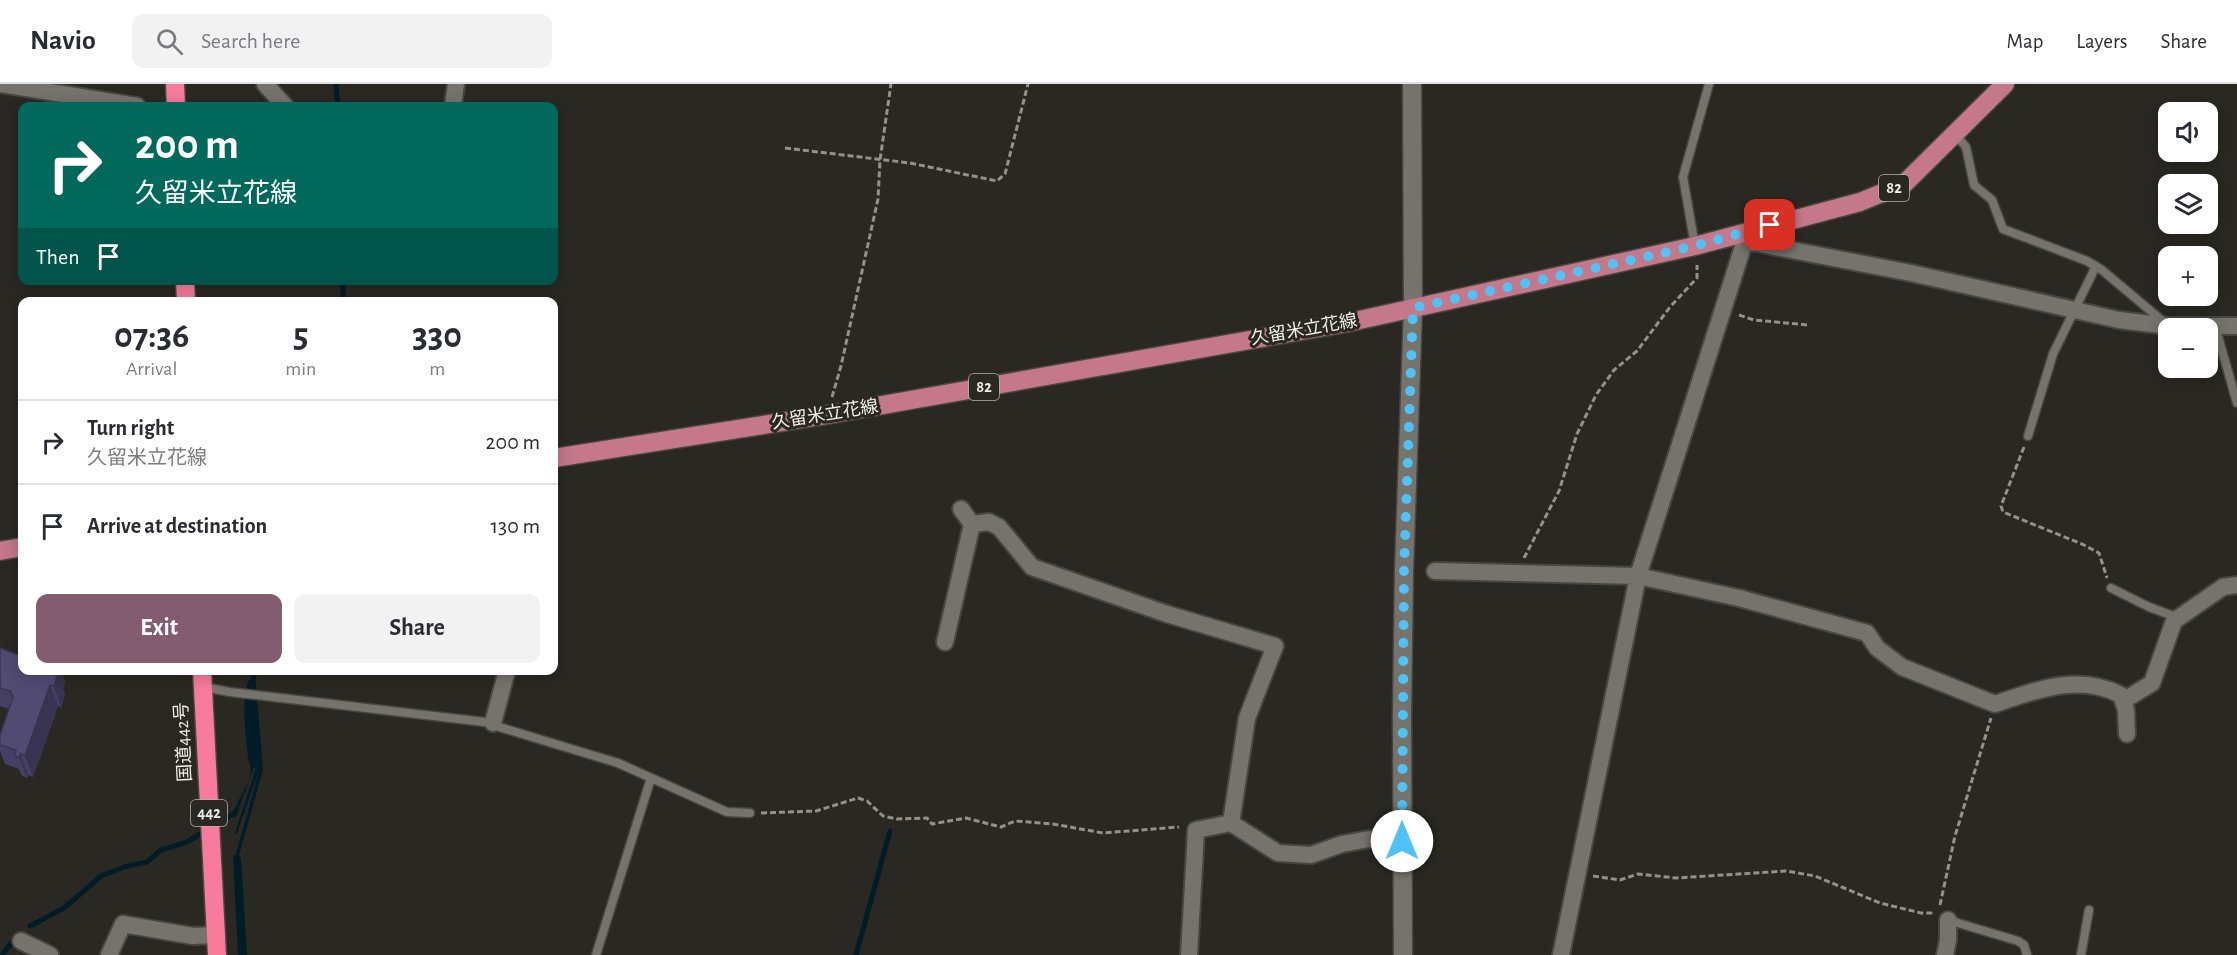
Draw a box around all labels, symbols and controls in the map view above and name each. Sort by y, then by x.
search box [132,14,552,68]
icon: search [153,25,186,58]
text: Navio [30,27,96,55]
text: Search here [201,30,300,52]
text: Map [2007,31,2043,52]
text: Layers [2076,31,2127,52]
text: Share [2160,31,2207,52]
map controls [2158,102,2218,378]
button: sound [2158,102,2218,162]
text: 200 m [135,124,239,166]
icon: right [36,126,114,204]
button: layers [2158,174,2218,234]
road number: 82 [1879,175,1909,201]
text: 久留米立花線 [135,180,297,207]
pin [1744,199,1795,250]
icon: arrive [1753,208,1786,241]
icon: arrive [92,240,125,273]
text: Then [36,246,80,268]
button: + [2158,246,2218,306]
street label: 久留米立花線 [1249,310,1359,348]
text: 07:36 [114,318,189,354]
text: 5 [293,318,309,354]
text: 330 [412,318,462,354]
button: − [2158,318,2218,378]
text: Arrival [126,359,177,379]
text: min [285,359,316,379]
text: m [429,359,445,379]
road number: 82 [969,374,999,400]
street label: 久留米立花線 [770,396,880,432]
text: Turn right [87,417,174,439]
icon: right [36,426,69,459]
text: 200 m [486,431,540,453]
text: 久留米立花線 [87,448,207,468]
icon: arrive [36,510,69,543]
text: Arrive at destination [87,515,267,537]
text: 130 m [491,515,540,537]
button: Exit [36,594,282,663]
button: Share [294,594,540,663]
street label: 国道442号 [171,702,195,782]
road number: 442 [191,800,227,826]
position arrow [1370,809,1434,873]

